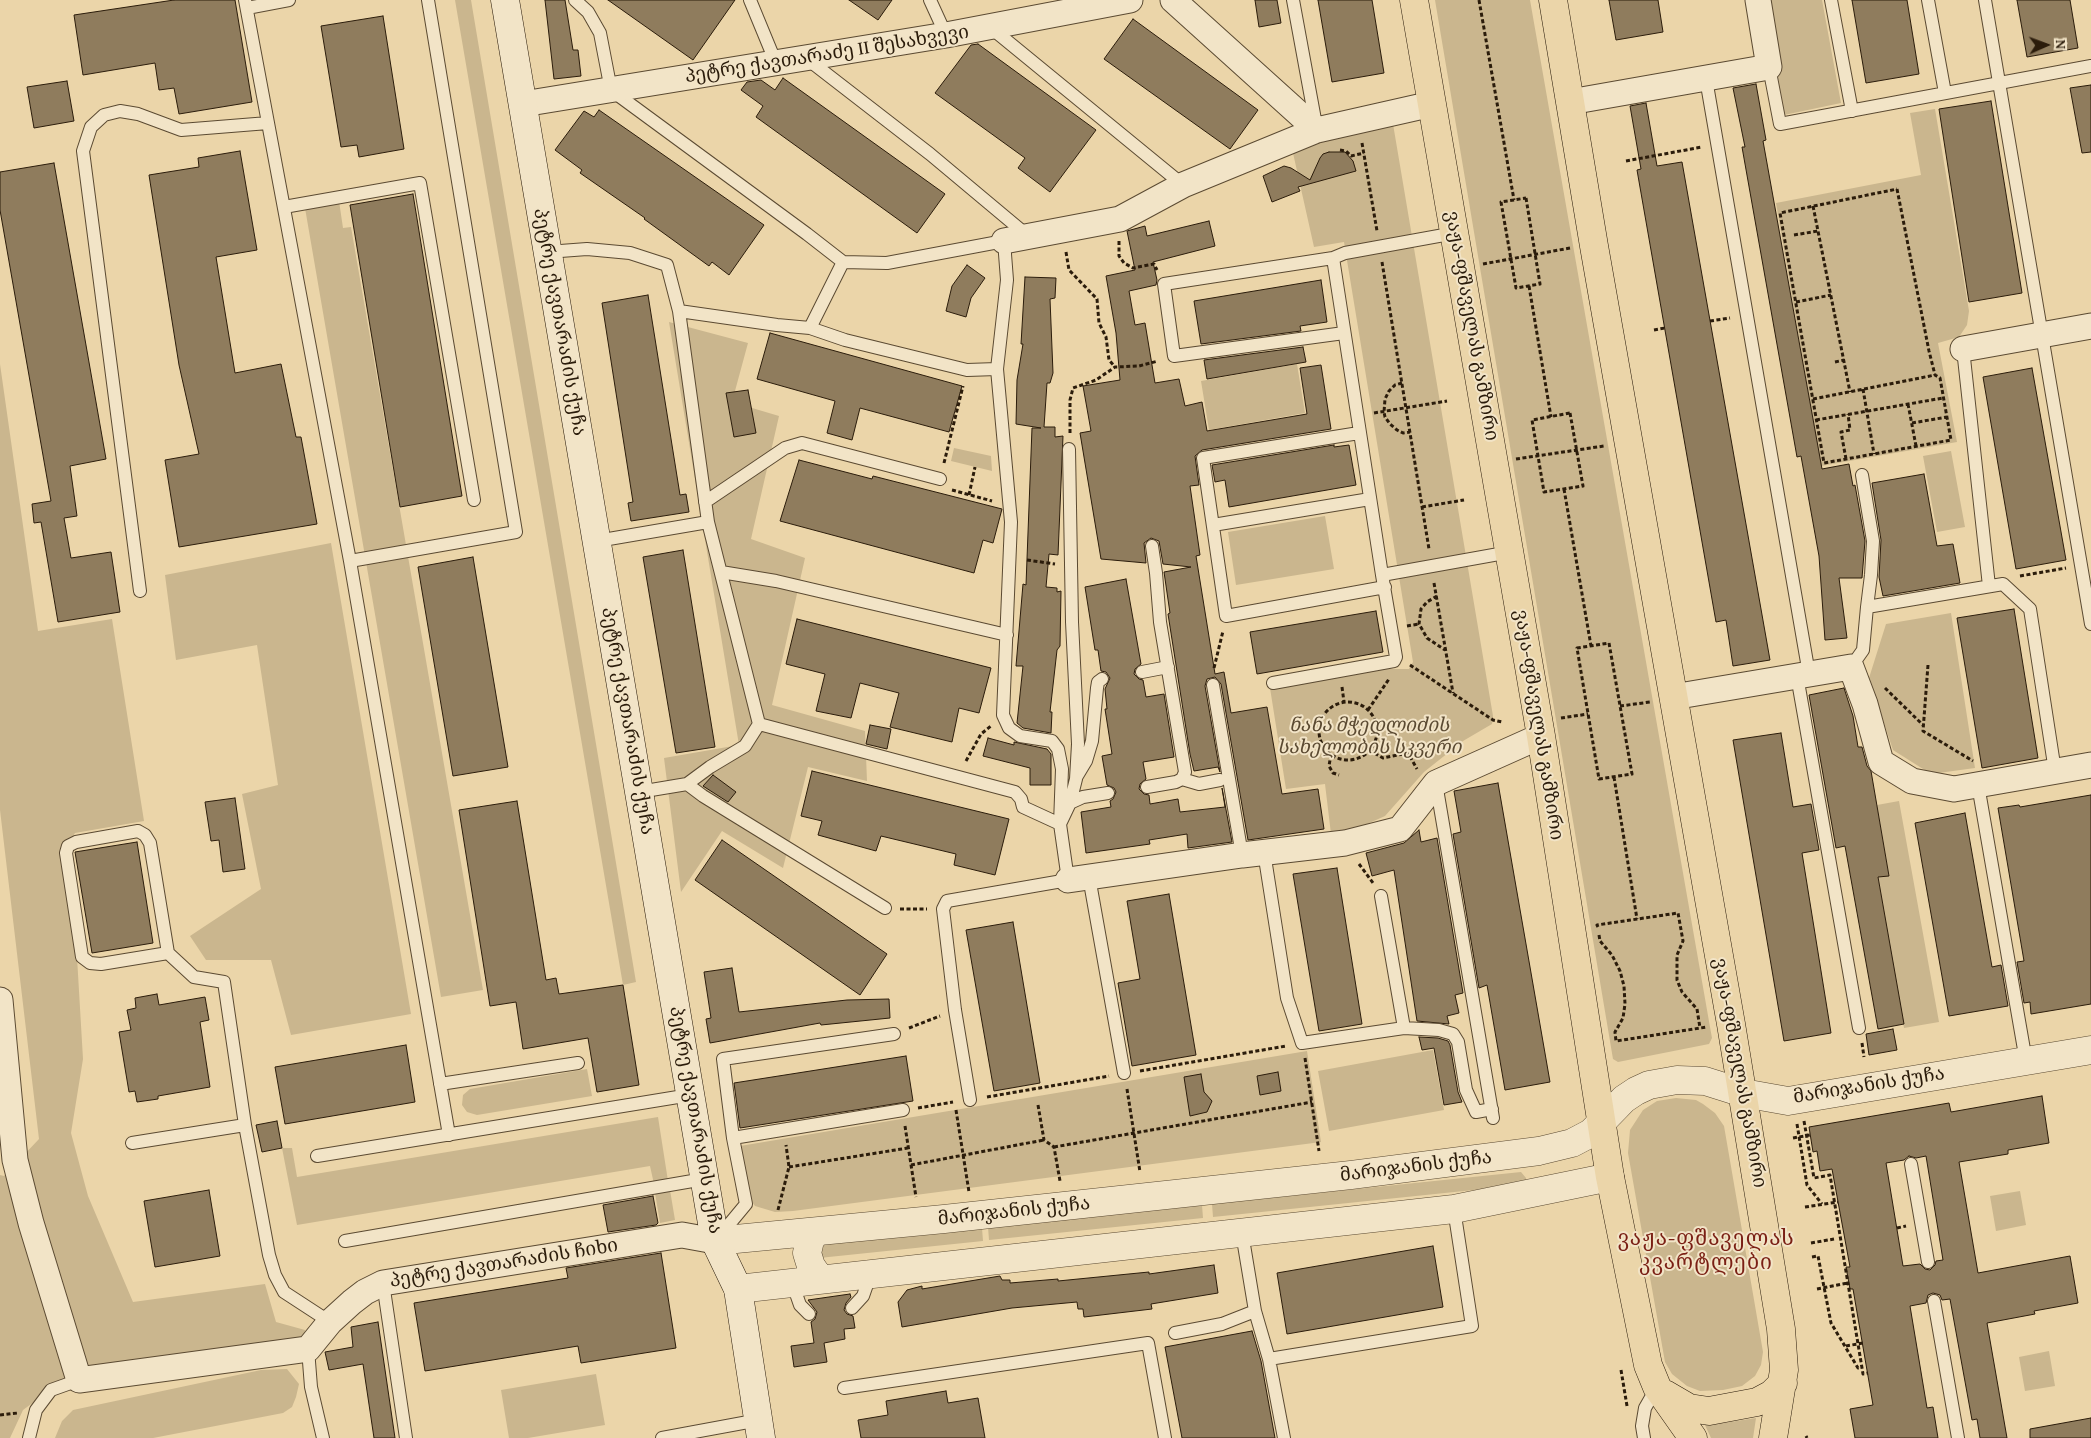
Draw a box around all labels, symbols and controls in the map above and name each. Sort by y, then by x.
north arrow [2021,20,2071,70]
street label: პეტრე ქავთარაძე II შესახვევი [683,21,971,89]
text: N [2051,39,2071,49]
street label: პეტრე ქავთარაძის ქუჩა [528,206,590,438]
street label: ვაჟა-ფშაველას გამზირი [1440,209,1502,443]
street label: პეტრე ქავთარაძის ქუჩა [596,605,658,837]
street label: ვაჟა-ფშაველას გამზირი [1508,608,1568,842]
park label: ნანა მჭედლიძის სახელობის სკვერი [1277,715,1461,759]
street label: ვაჟა-ფშაველას გამზირი [1708,956,1770,1190]
street label: პეტრე ქავთარაძის ქუჩა [664,1004,726,1236]
street label: მარიჯანის ქუჩა [1792,1063,1946,1109]
street label: მარიჯანის ქუჩა [1339,1146,1493,1188]
street label: მარიჯანის ქუჩა [937,1193,1091,1231]
district label: ვაჟა-ფშაველას კვარტლები [1616,1227,1796,1277]
street label: პეტრე ქავთარაძის ჩიხი [388,1235,620,1293]

